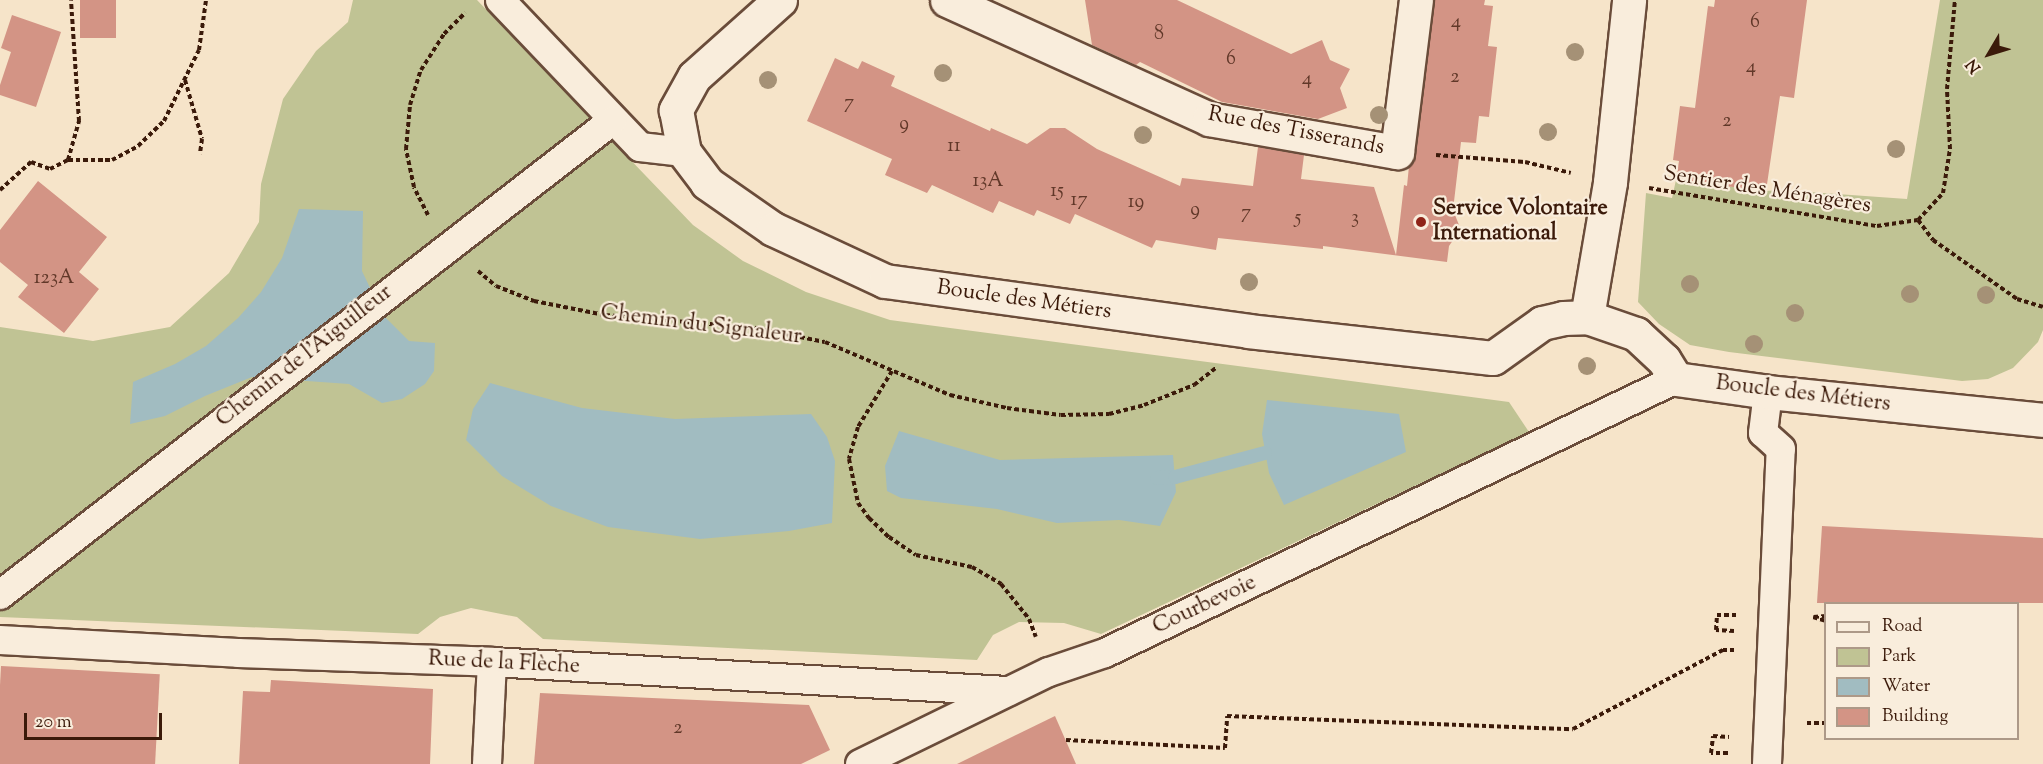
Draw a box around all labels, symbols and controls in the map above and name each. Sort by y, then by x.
house number: 4 [1451,10,1461,34]
house number: 6 [1750,10,1760,34]
house number: 8 [1154,22,1164,46]
north arrow [1959,24,2019,84]
house number: 6 [1226,47,1236,71]
text: N [1961,53,1987,78]
house number: 4 [1746,55,1756,79]
house number: 2 [1450,65,1460,89]
house number: 4 [1302,67,1312,91]
house number: 7 [844,91,854,115]
street label: Rue des Tisserands [1206,102,1386,162]
house number: 2 [1722,109,1732,133]
house number: 9 [899,112,909,136]
house number: 11 [947,134,961,158]
street label: Sentier des Ménagères [1661,162,1873,220]
house number: 13A [972,169,1004,193]
house number: 15 [1050,179,1064,203]
house number: 17 [1071,188,1087,212]
house number: 19 [1128,190,1144,214]
place label: Service Volontaire International [1433,196,1608,248]
house number: 9 [1190,198,1200,222]
house number: 7 [1241,201,1251,225]
house number: 5 [1295,206,1301,230]
house number: 3 [1351,206,1359,230]
marker: Service Volontaire International [1414,215,1428,229]
house number: 123A [34,266,74,290]
street label: Boucle des Métiers [935,276,1113,326]
street label: Chemin de l'Aiguilleur [212,280,398,434]
street label: Chemin du Signaleur [599,301,803,351]
street label: Boucle des Métiers [1714,371,1892,419]
street label: Courbevoie [1149,571,1261,641]
legend [1824,602,2019,740]
text: Road [1882,614,1922,640]
text: Park [1882,644,1916,670]
street label: Rue de la Flèche [427,647,581,681]
text: Water [1882,674,1930,700]
scale bar [27,701,165,739]
text: Building [1882,704,1948,730]
text: 20 m [35,710,72,736]
house number: 2 [673,716,683,740]

